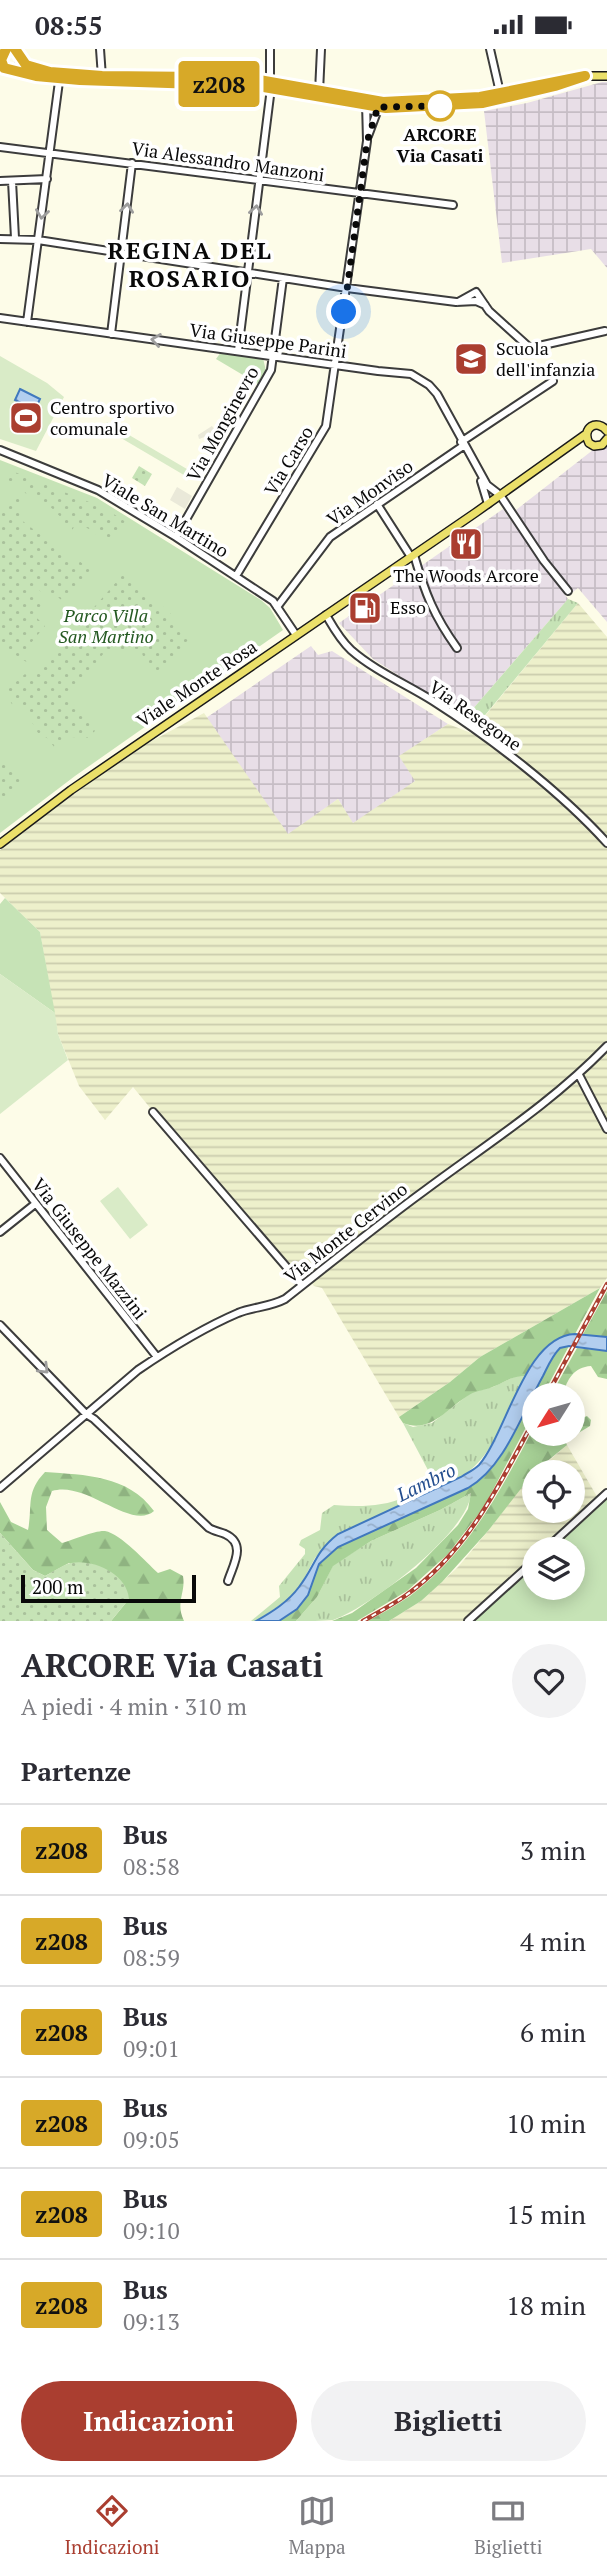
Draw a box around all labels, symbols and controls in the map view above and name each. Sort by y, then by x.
text: 08:55 [35,8,103,42]
line badge: z208 [170,61,268,107]
text: z208 [192,68,246,100]
marker: ARCORE Via Casati [425,91,455,121]
place label: ARCORE Via Casati [396,122,484,167]
street label: Via Alessandro Manzoni [130,136,326,186]
one-way arrow [119,202,134,214]
one-way arrow [249,204,264,216]
one-way arrow [35,208,50,220]
district label: REGINA DEL ROSARIO [107,234,273,294]
your location [326,294,361,329]
street label: Via Giuseppe Parini [188,317,348,363]
one-way arrow [150,333,161,348]
place label: Scuola dell'infanzia [496,336,595,381]
school or university icon: Scuola dell'infanzia [452,340,490,378]
street label: Via Monginevro [181,362,264,485]
place label: Centro sportivo comunale [50,395,175,440]
sports icon: Centro sportivo comunale [7,399,45,437]
street label: Via Carso [258,421,318,499]
street label: Via Monviso [322,454,417,531]
street label: Viale San Martino [98,468,233,562]
restaurant icon: The Woods Arcore [447,525,485,563]
place label: The Woods Arcore [393,563,539,587]
fuel station icon: Esso [346,589,384,627]
place label: Esso [390,595,426,619]
park label: Parco Villa San Martino [58,603,154,648]
street label: Viale Monte Rosa [132,634,261,732]
street label: Via Resegone [425,675,526,756]
street label: Via Giuseppe Mazzini [27,1173,153,1324]
street label: Via Monte Cervino [279,1177,412,1288]
one-way arrow [35,1361,48,1374]
north arrow [522,1383,584,1445]
map controls [522,1383,585,1600]
water label: Lambro [391,1457,459,1507]
button: locate [522,1460,585,1523]
button: layers [522,1537,585,1600]
scale bar [21,1572,196,1604]
text: 200 m [32,1574,83,1599]
text: ARCORE Via Casati [21,1643,324,1686]
button: heart [512,1644,586,1718]
text: A piedi · 4 min · 310 m [21,1691,247,1722]
text: Partenze [21,1754,131,1788]
text: Bus [123,1817,168,1851]
text: 3 min [520,1833,586,1867]
text: z208 [35,1834,88,1866]
text: 08:58 [123,1851,180,1882]
text: Bus [123,1908,168,1942]
text: 4 min [520,1924,586,1958]
text: z208 [35,1925,88,1957]
text: 08:59 [123,1942,180,1973]
text: Bus [123,1999,168,2033]
text: 6 min [520,2015,586,2049]
text: z208 [35,2016,88,2048]
text: 09:01 [123,2033,180,2064]
text: Bus [123,2090,168,2124]
text: 10 min [506,2106,586,2140]
text: z208 [35,2107,88,2139]
text: 09:05 [123,2124,180,2155]
text: Bus [123,2181,168,2215]
text: 15 min [506,2197,586,2231]
text: z208 [35,2198,88,2230]
text: 09:10 [123,2215,180,2246]
text: Bus [123,2272,168,2306]
text: 18 min [506,2288,586,2322]
text: z208 [35,2289,88,2321]
text: 09:13 [123,2306,180,2337]
button: Indicazioni [21,2381,297,2461]
button: Biglietti [311,2381,586,2461]
tab: Indicazioni [64,2492,160,2559]
tab: Mappa [288,2492,346,2559]
tab: Biglietti [474,2492,543,2559]

